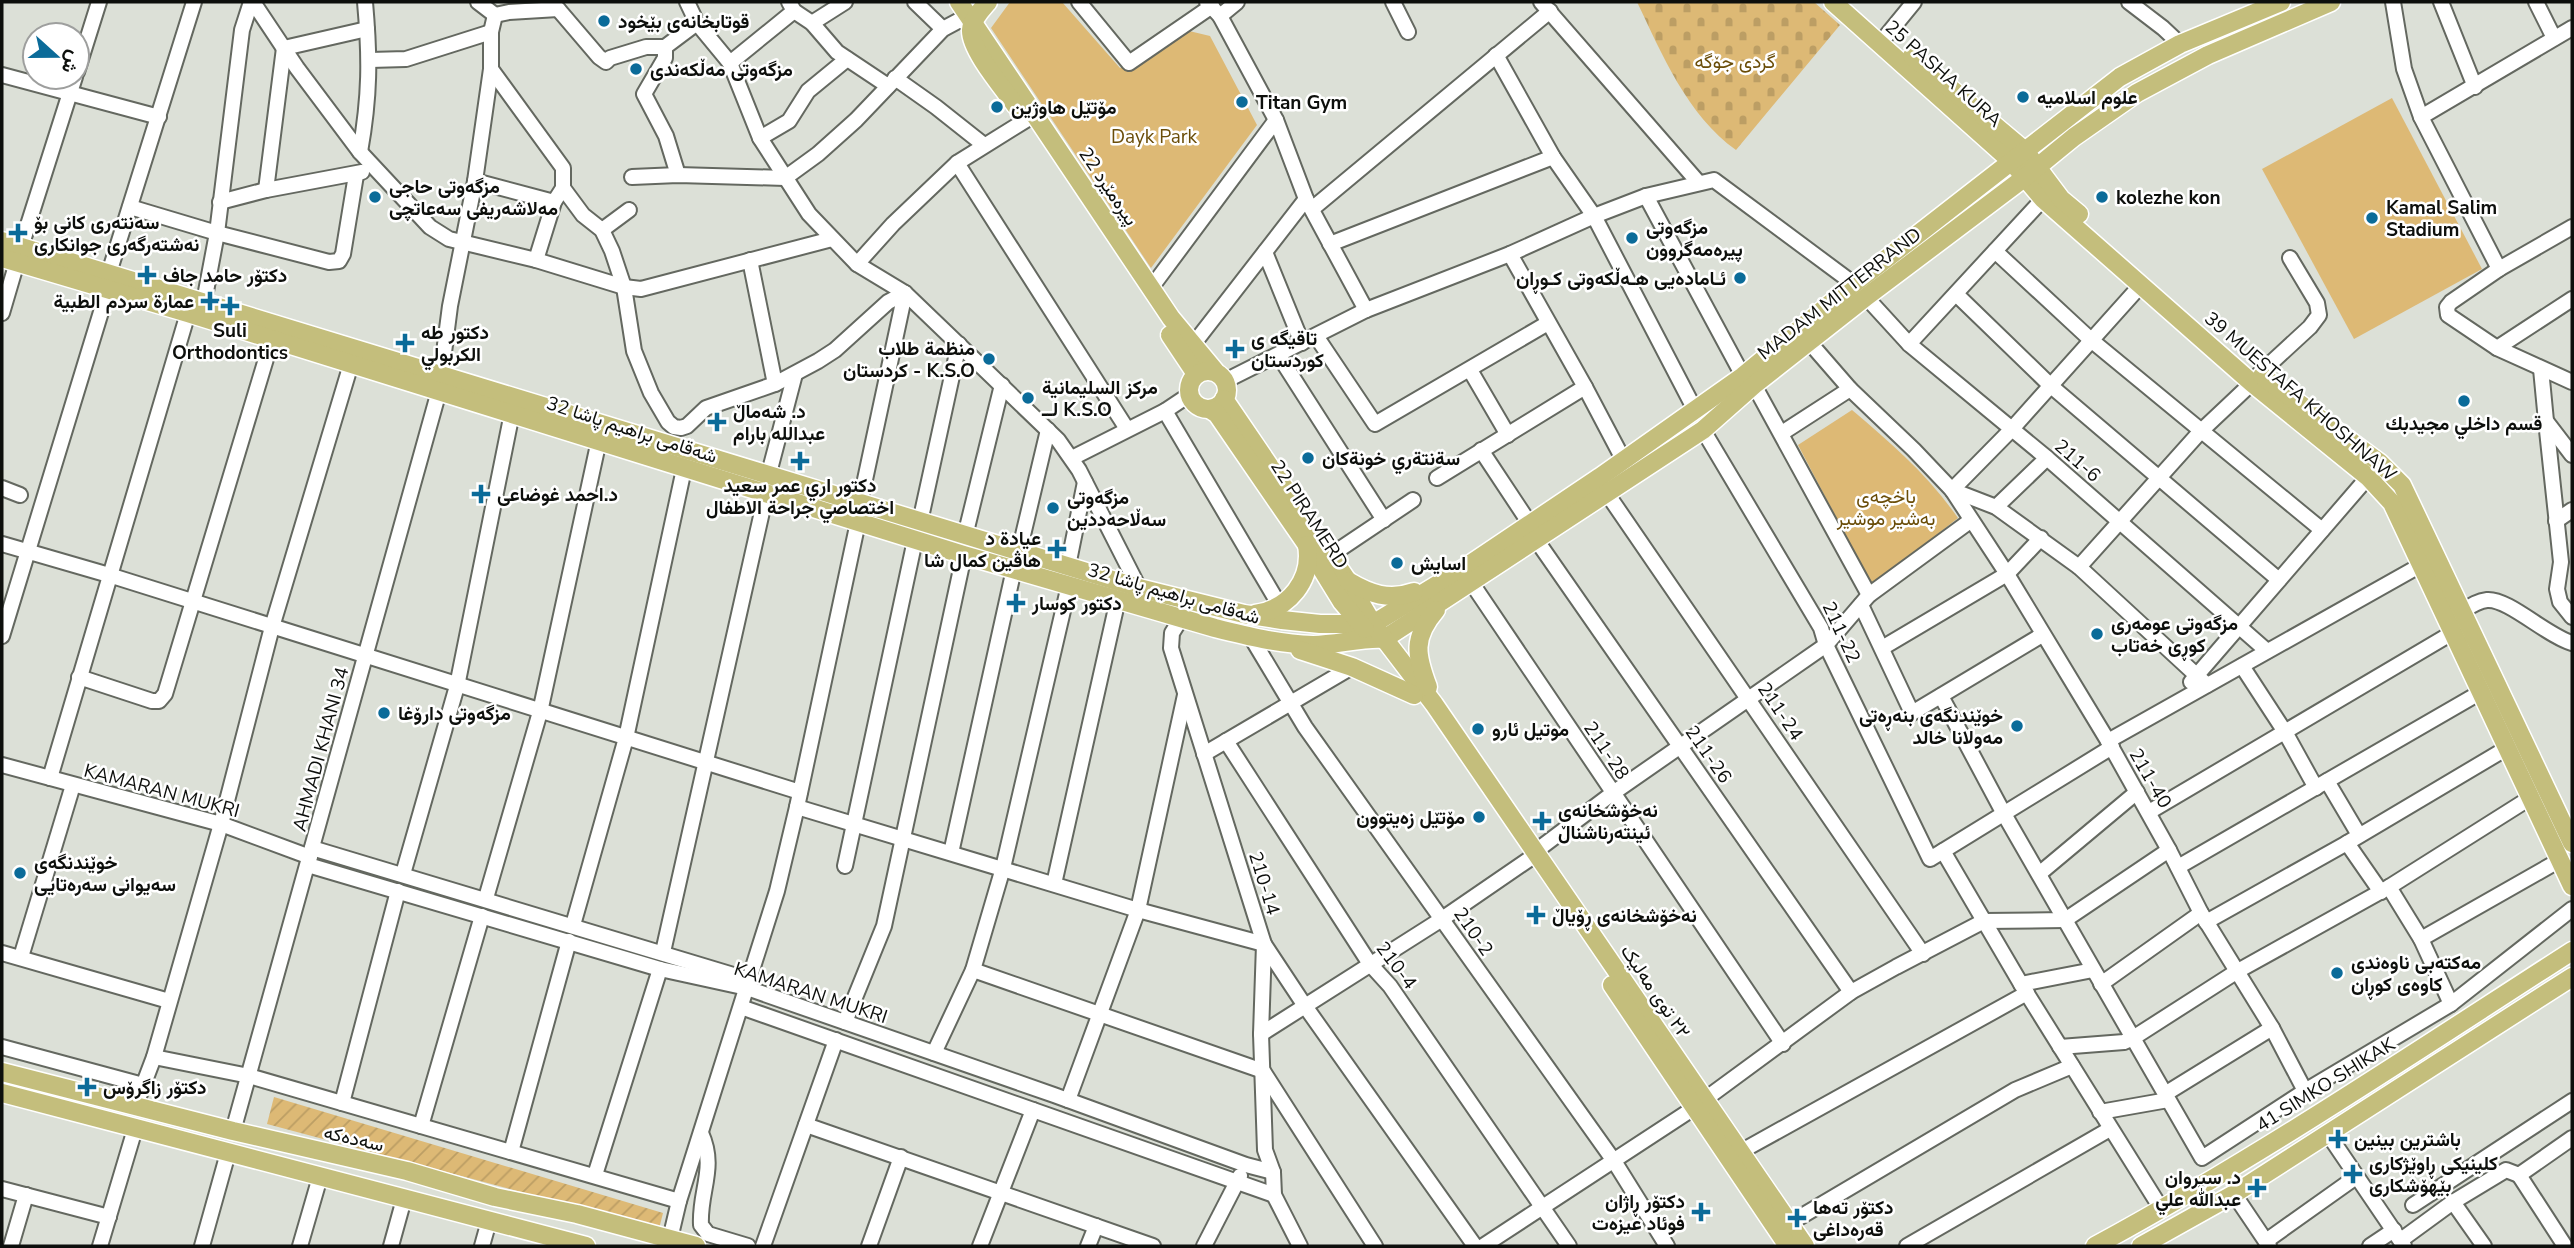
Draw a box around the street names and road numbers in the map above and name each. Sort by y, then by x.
street label: 25 PASHA KURA [1879,14,2007,133]
street label: 22 پیرەمێرد [1072,142,1144,231]
street label: MADAM MITTERRAND [1752,222,1927,366]
street label: 39 MUESTAFA KHOSHNAW [2199,306,2402,488]
street label: شەقامی براهیم پاشا 32 [543,390,720,470]
street label: 211-6 [2049,433,2106,488]
street label: 22 PIRAMERD [1264,455,1354,574]
street label: شەقامی براهیم پاشا 32 [1085,557,1263,631]
street label: 211-22 [1816,597,1867,667]
street label: AHMADI KHANI 34 [287,664,355,834]
street label: 211-24 [1751,677,1809,746]
street label: 211-28 [1577,716,1635,785]
street label: 211-26 [1679,720,1737,789]
street label: 211-40 [2123,744,2178,813]
street label: KAMARAN MUKRI [81,758,242,824]
street label: 210-14 [1242,848,1286,918]
street label: 210-2 [1447,902,1499,961]
street label: 210-4 [1370,936,1423,995]
street label: ٢٢ توی مەلیک [1614,940,1696,1043]
street label: KAMARAN MUKRI [731,956,891,1030]
street label: 41 SIMKO SHIKAK [2251,1031,2401,1138]
street label: سەدەکە [321,1119,386,1159]

